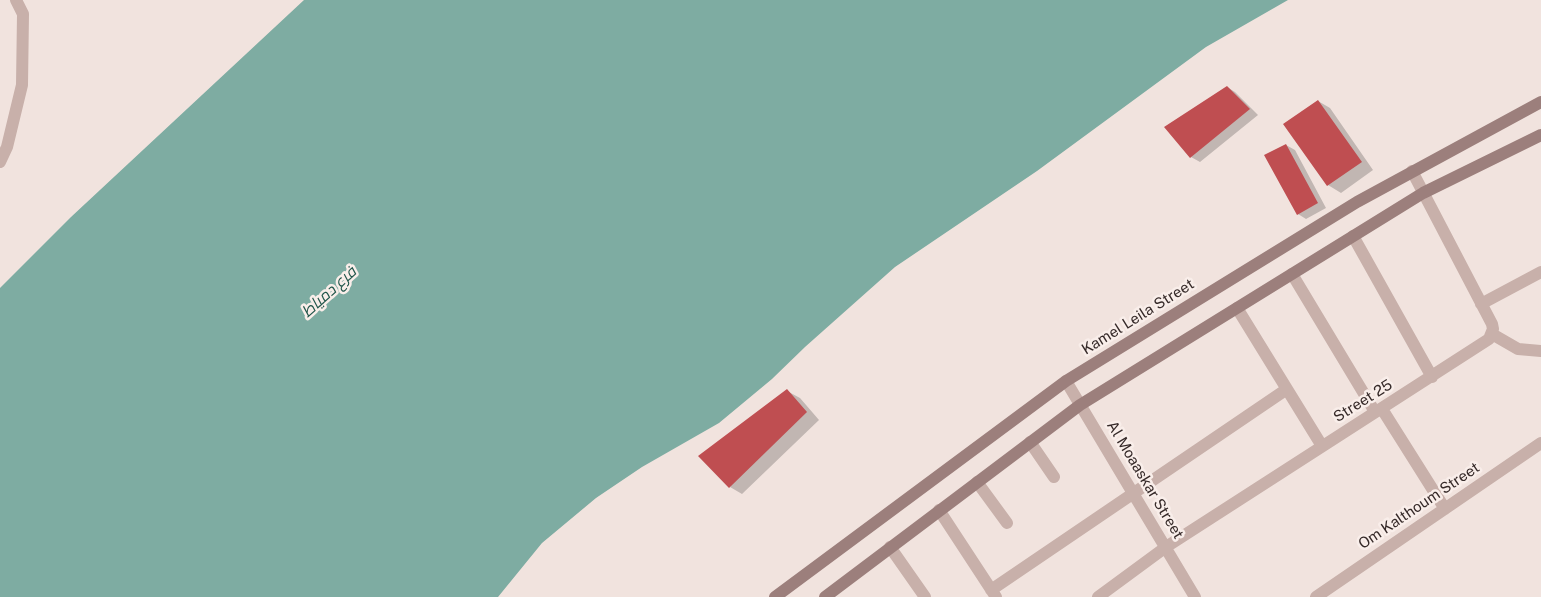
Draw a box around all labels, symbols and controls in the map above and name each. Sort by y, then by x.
water label: فرع دمياط [298,262,360,322]
street label: Kamel Leila Street [1079,275,1197,359]
street label: Street 25 [1330,376,1396,426]
street label: Al Moaaskar Street [1103,418,1187,542]
street label: Om Kalthoum Street [1355,459,1483,553]

